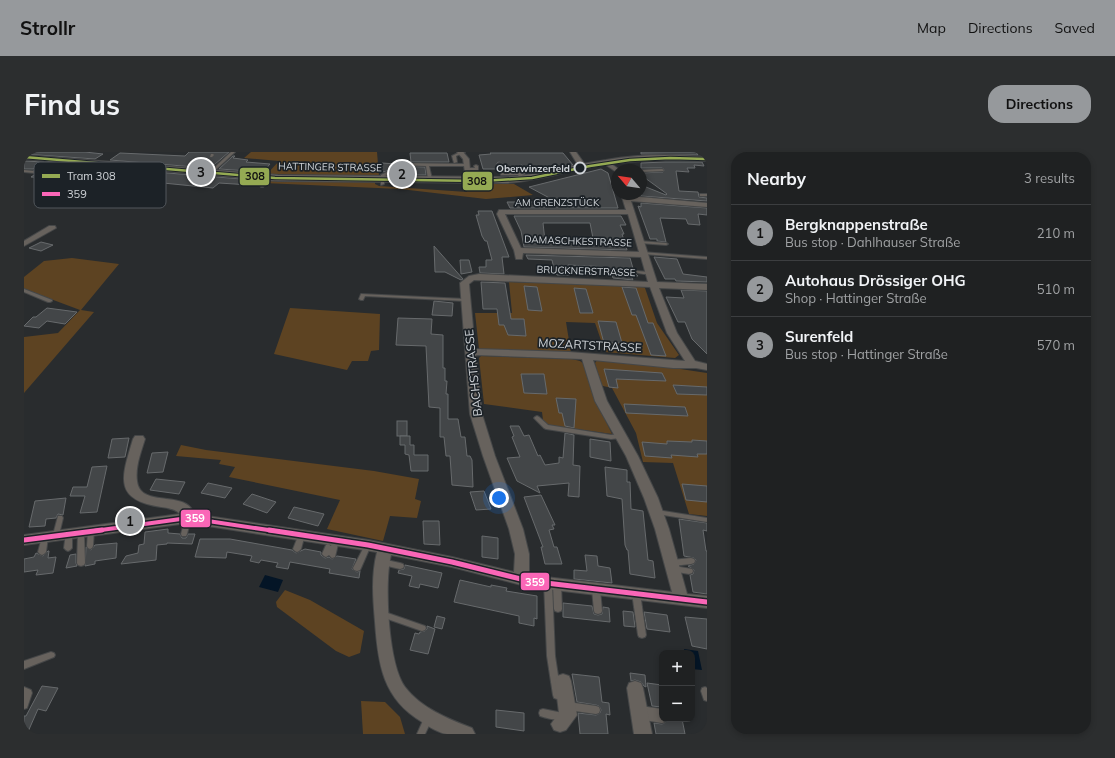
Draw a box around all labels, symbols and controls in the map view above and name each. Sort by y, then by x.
text: Strollr [20,16,75,40]
text: Map [917,19,946,37]
text: Directions [968,19,1033,37]
text: Saved [1055,19,1095,37]
button: Directions [988,85,1091,123]
text: Find us [24,87,120,122]
pin: 3 [188,157,214,187]
pin: 2 [389,159,415,189]
street label: HATTINGER STRASSE [278,160,382,174]
marker: Oberwinzerfeld [573,161,587,175]
legend [34,162,166,208]
place label: Oberwinzerfeld [496,162,570,175]
north arrow [611,164,647,200]
line badge: 308 [239,167,270,186]
text: Nearby [747,168,806,189]
text: Tram 308 [67,169,116,183]
text: 308 [245,169,265,183]
text: 3 results [1024,170,1075,186]
line badge: 308 [462,171,493,191]
text: 308 [467,174,487,188]
text: 359 [67,187,87,201]
street label: AM GRENZSTÜCK [515,196,600,209]
text: Bergknappenstraße [785,215,928,234]
text: 1 [756,225,764,241]
text: 210 m [1037,225,1075,241]
street label: DAMASCHKESTRASSE [524,233,632,249]
text: Bus stop · Dahlhauser Straße [785,234,960,250]
street label: BRUCKNERSTRASSE [536,263,636,279]
text: Autohaus Drössiger OHG [785,271,966,290]
text: 2 [756,281,764,297]
text: 510 m [1037,281,1075,297]
text: Shop · Hattinger Straße [785,290,927,306]
text: Surenfeld [785,327,853,346]
street label: BACHSTRASSE [461,329,485,417]
street label: MOZARTSTRASSE [538,335,642,355]
text: 3 [756,337,764,353]
text: 570 m [1037,337,1075,353]
text: Bus stop · Hattinger Straße [785,346,948,362]
your location [489,488,509,508]
pin: 1 [117,506,143,536]
line badge: 359 [180,509,211,528]
text: 359 [185,511,205,525]
line badge: 359 [520,572,550,591]
text: 359 [525,575,545,589]
map controls [659,650,695,722]
button: + [659,650,695,686]
button: − [659,686,695,722]

